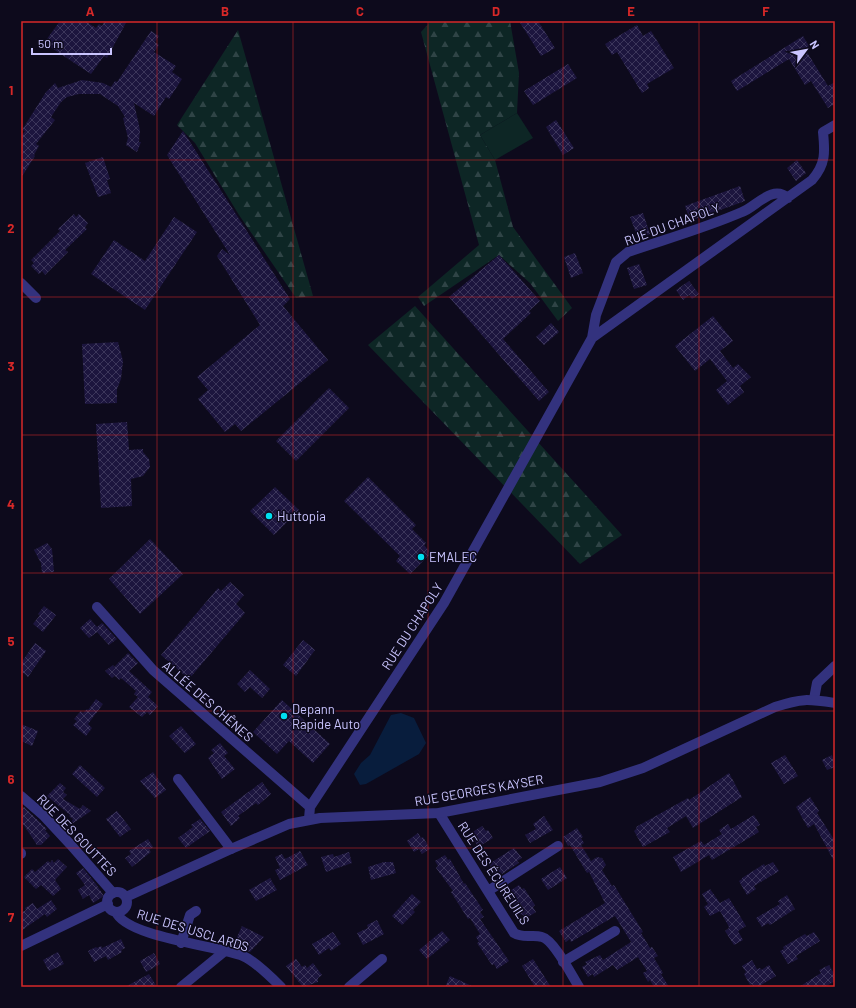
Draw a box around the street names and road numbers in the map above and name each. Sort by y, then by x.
street label: RUE DU CHAPOLY [622,199,722,249]
street label: RUE DU CHAPOLY [378,579,446,673]
street label: ALLÉE DES CHÊNES [159,657,257,745]
street label: RUE GEORGES KAYSER [413,771,545,809]
street label: RUE DES GOUTTES [34,791,120,879]
street label: RUE DES ÉCUREUILS [455,818,533,928]
street label: RUE DES USCLARDS [135,905,251,955]

